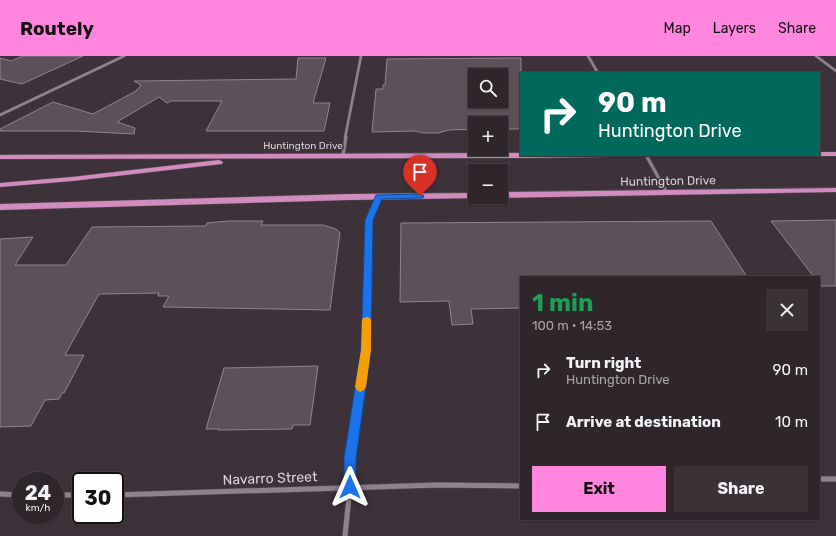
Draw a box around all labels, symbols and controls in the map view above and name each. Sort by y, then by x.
text: Routely [20,17,94,40]
text: Map [664,20,691,37]
text: Layers [713,20,756,37]
text: Share [778,20,816,37]
map controls [468,68,508,204]
button: search [468,68,508,108]
text: 90 m [598,86,667,119]
icon: right [532,88,584,140]
button: + [468,116,508,156]
text: Huntington Drive [598,120,742,142]
street label: Huntington Drive [263,140,343,152]
pin [403,155,437,196]
icon: arrive [409,161,431,183]
button: − [468,164,508,204]
street label: Huntington Drive [620,173,716,189]
text: 1 min [532,289,593,317]
button: close [766,289,808,331]
text: 100 m · 14:53 [532,318,612,333]
text: Turn right [566,354,641,372]
icon: right [532,359,554,381]
text: 90 m [773,361,808,379]
text: Huntington Drive [566,372,670,387]
icon: arrive [532,411,554,433]
text: Arrive at destination [566,413,721,431]
text: 10 m [775,413,808,431]
position arrow [329,466,371,508]
button: Exit [532,466,666,512]
button: Share [674,466,808,512]
street label: Navarro Street [222,468,318,489]
speed limit sign: 30 [72,472,124,524]
text: 24 [25,481,51,505]
text: km/h [26,502,50,514]

